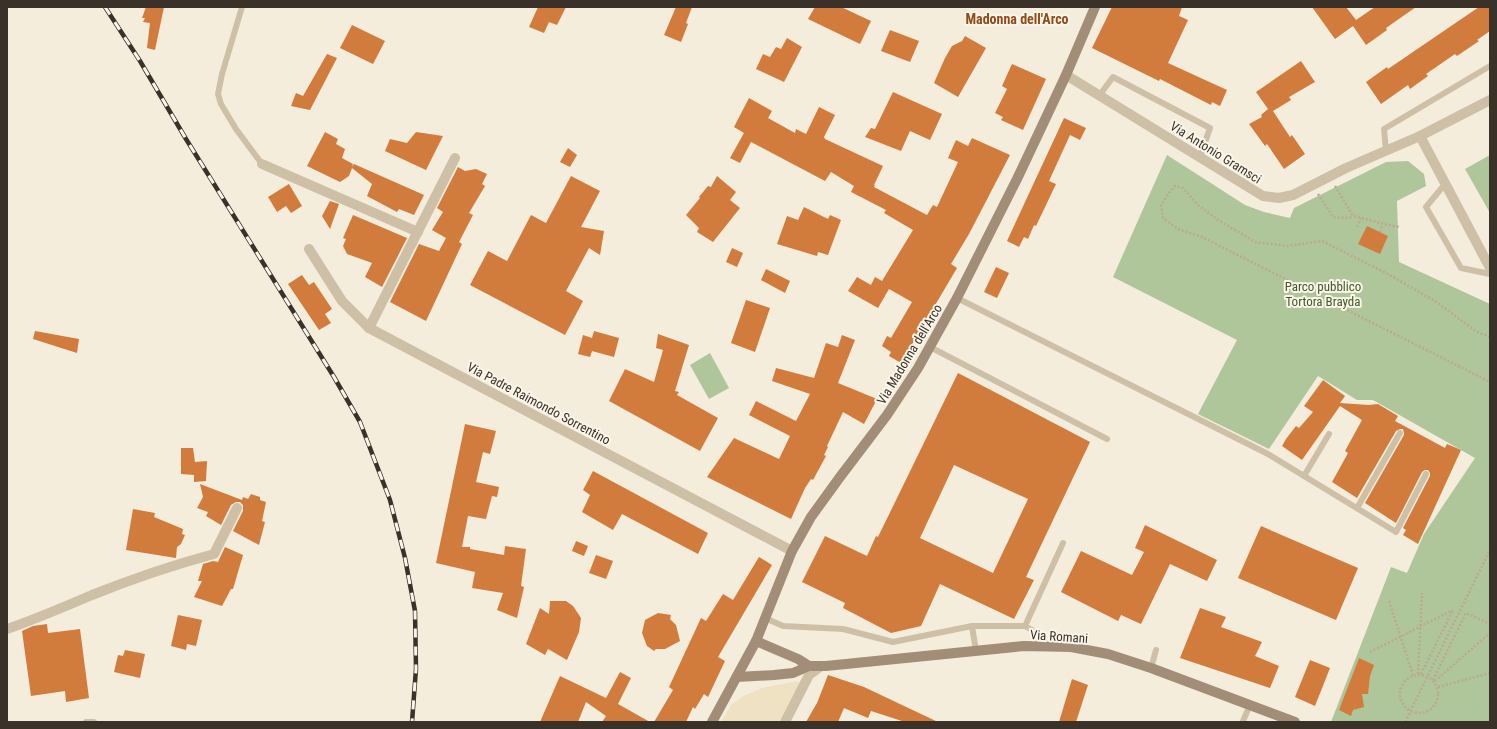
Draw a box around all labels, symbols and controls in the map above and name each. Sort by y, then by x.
district label: Madonna dell'Arco [965,11,1069,27]
street label: Via Antonio Gramsci [1167,118,1264,187]
park label: Parco pubblico Tortora Brayda [1285,279,1361,309]
street label: Via Madonna dell'Arco [874,301,945,407]
street label: Via Padre Raimondo Sorrentino [465,359,613,448]
street label: Via Romani [1029,627,1089,646]

